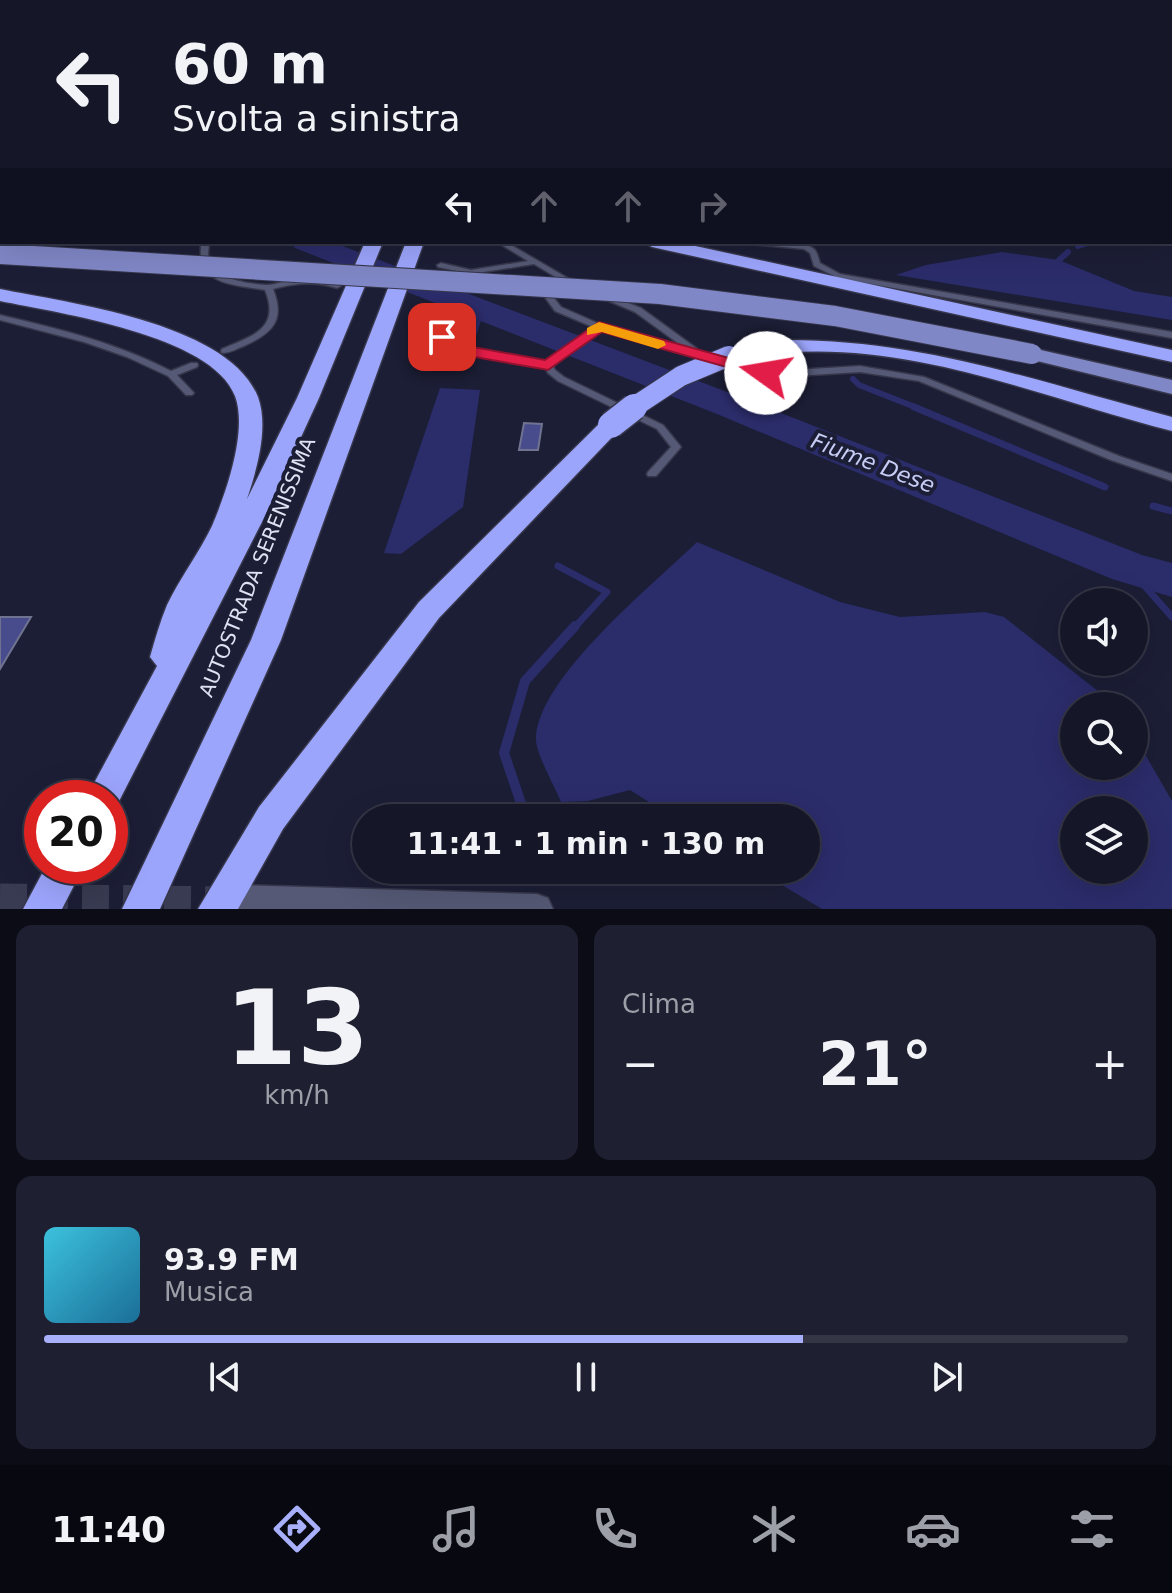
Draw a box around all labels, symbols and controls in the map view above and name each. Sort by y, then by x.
text: 60 m [172,31,328,96]
icon: left [40,32,144,136]
text: Svolta a sinistra [172,98,461,139]
icon: left [438,184,482,228]
icon: ahead [522,184,566,228]
icon: ahead [606,184,650,228]
icon: right [690,184,734,228]
pin [408,303,476,371]
icon: arrive [420,315,464,359]
position arrow [724,331,808,415]
water label: Fiume Dese [808,428,938,498]
street label: AUTOSTRADA SERENISSIMA [194,433,320,700]
map controls [1060,588,1148,884]
button: sound [1060,588,1148,676]
button: search [1060,692,1148,780]
speed limit sign: 20 [24,780,128,884]
button: layers [1060,796,1148,884]
text: 11:41 · 1 min · 130 m [407,826,765,861]
text: 13 [225,967,369,1089]
text: Clima [622,989,696,1019]
text: 21° [818,1029,932,1099]
text: − [622,1038,659,1089]
text: + [1091,1038,1128,1089]
text: km/h [264,1080,330,1110]
text: 93.9 FM [164,1242,299,1277]
text: Musica [164,1277,254,1307]
icon: previous [203,1355,247,1399]
icon: pause [564,1355,608,1399]
icon: next [925,1355,969,1399]
icon: directions [269,1501,325,1557]
icon: music [428,1501,484,1557]
icon: phone [587,1501,643,1557]
icon: climate [746,1501,802,1557]
icon: car [905,1501,961,1557]
icon: filters [1064,1501,1120,1557]
text: 11:40 [52,1509,166,1550]

